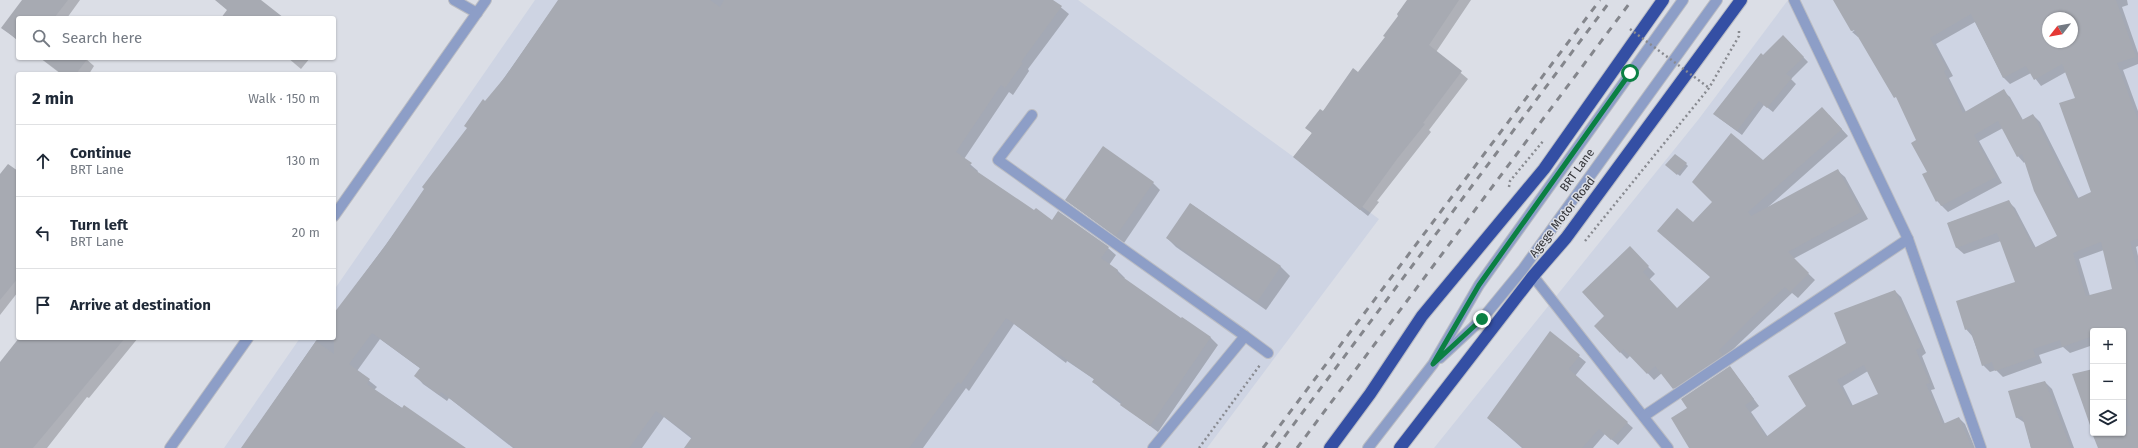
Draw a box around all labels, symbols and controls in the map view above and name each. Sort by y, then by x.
north arrow [2042,12,2078,48]
search box [16,16,336,60]
icon: search [30,27,52,49]
text: Search here [62,29,142,47]
route start [1621,64,1639,82]
text: 2 min [32,88,74,109]
text: Walk · 150 m [248,91,320,106]
text: Continue [70,144,131,162]
street label: BRT Lane [1557,146,1597,194]
icon: ahead [32,150,54,172]
text: 130 m [286,153,320,168]
text: BRT Lane [70,162,124,177]
street label: Agege Motor Road [1526,174,1598,260]
text: Turn left [70,216,128,234]
icon: left [32,222,54,244]
text: 20 m [292,225,320,240]
text: BRT Lane [70,234,124,249]
icon: arrive [32,294,54,316]
text: Arrive at destination [70,296,211,314]
route end [1473,310,1491,328]
map controls [2090,328,2126,436]
button: + [2090,328,2126,364]
button: − [2090,364,2126,400]
button: layers [2090,400,2126,436]

